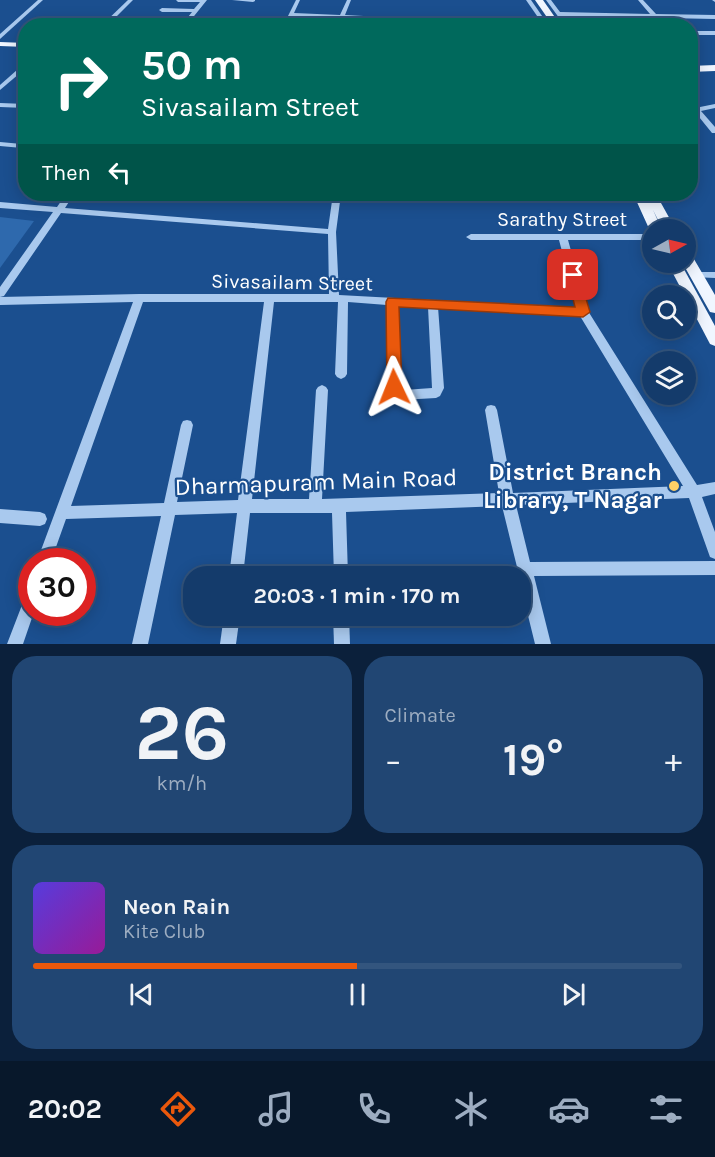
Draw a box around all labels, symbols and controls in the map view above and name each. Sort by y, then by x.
text: 50 m [141,40,243,90]
icon: right [42,42,120,120]
text: Sivasailam Street [141,91,359,123]
icon: left [103,156,136,189]
text: Then [42,160,91,186]
street label: Sarathy Street [497,208,627,231]
north arrow [642,219,696,273]
map controls [642,219,696,405]
pin [547,249,598,300]
icon: arrive [556,258,589,291]
street label: Sivasailam Street [211,270,373,295]
button: search [642,285,696,339]
button: layers [642,351,696,405]
position arrow [362,355,426,419]
place label: District Branch Library, T Nagar [483,458,663,514]
street label: Dharmapuram Main Road [174,463,458,501]
marker: District Branch Library, T Nagar [667,479,681,493]
speed limit sign: 30 [18,548,96,626]
text: 20:03 · 1 min · 170 m [254,583,460,609]
text: 26 [134,687,229,779]
text: Climate [385,704,456,727]
text: 19° [503,734,564,786]
text: − [385,741,402,779]
text: + [665,741,682,779]
text: km/h [156,772,207,795]
text: Neon Rain [123,894,230,920]
text: Kite Club [123,920,205,943]
icon: previous [125,978,158,1011]
icon: pause [341,978,374,1011]
icon: next [557,978,590,1011]
icon: directions [157,1088,199,1130]
icon: music [255,1088,297,1130]
icon: phone [353,1088,395,1130]
icon: climate [450,1088,492,1130]
icon: car [548,1088,590,1130]
icon: filters [645,1088,687,1130]
text: 20:02 [28,1093,102,1125]

